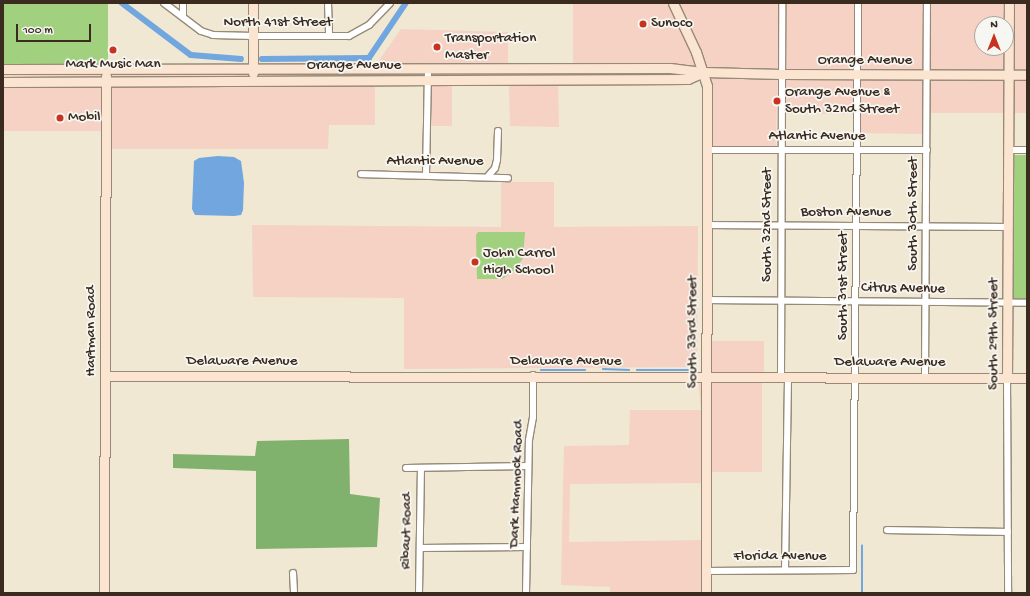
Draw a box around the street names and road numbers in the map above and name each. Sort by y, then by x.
street label: North 41st Street [224,14,332,32]
street label: Orange Avenue [818,52,912,70]
street label: Orange Avenue [307,57,401,75]
street label: Atlantic Avenue [769,128,865,146]
street label: Atlantic Avenue [387,153,483,171]
street label: South 30th Street [905,157,923,271]
street label: South 32nd Street [759,168,777,282]
street label: Boston Avenue [801,204,891,222]
street label: South 31st Street [835,232,853,340]
street label: South 33rd Street [684,276,702,388]
street label: South 29th Street [985,278,1003,390]
street label: Citrus Avenue [861,279,945,299]
street label: Hartman Road [83,286,101,376]
street label: Delaware Avenue [187,353,297,371]
street label: Delaware Avenue [511,353,621,371]
street label: Delaware Avenue [835,354,945,372]
street label: Dark Hammock Road [506,420,528,548]
street label: Ribaut Road [397,492,417,570]
street label: Florida Avenue [733,548,827,566]

